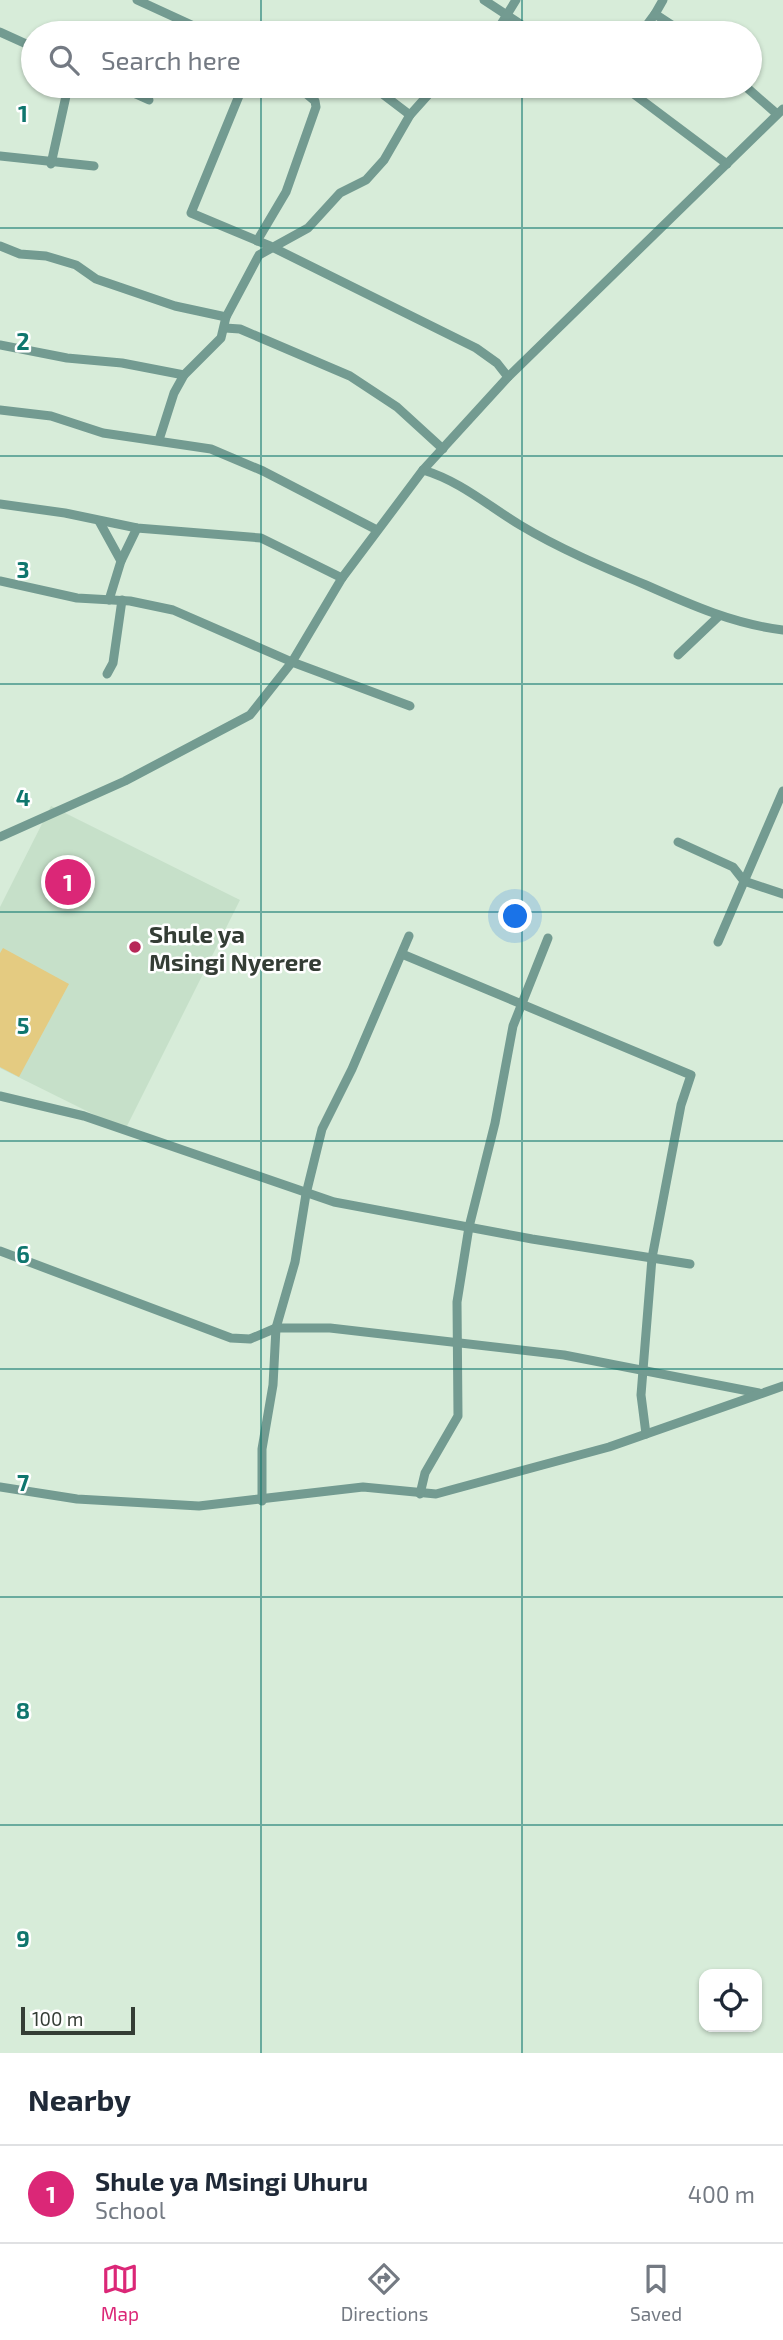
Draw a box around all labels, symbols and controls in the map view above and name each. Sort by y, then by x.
search box [21,21,762,98]
icon: search [45,41,83,79]
text: Search here [101,44,241,75]
text: 1 [18,99,28,127]
text: 2 [16,327,30,355]
text: 3 [16,555,30,583]
text: 4 [16,783,30,811]
pin: 1 [45,856,91,908]
your location [498,899,532,933]
place label: Shule ya Msingi Nyerere [149,919,322,976]
marker: Shule ya Msingi Nyerere [127,939,143,955]
text: 5 [17,1011,29,1039]
text: 6 [16,1240,30,1268]
text: 7 [17,1468,29,1496]
text: 8 [16,1696,30,1724]
text: 9 [16,1924,30,1952]
map controls [699,1969,762,2032]
button: locate [699,1969,762,2032]
scale bar [21,2004,135,2036]
text: 100 m [32,2007,83,2030]
text: Nearby [28,2081,131,2117]
text: Shule ya Msingi Uhuru [95,2165,368,2196]
text: 1 [46,2180,56,2208]
text: 400 m [688,2180,755,2208]
text: School [95,2196,165,2224]
tab: Map [101,2260,139,2325]
tab: Directions [341,2260,428,2325]
tab: Saved [630,2260,682,2325]

